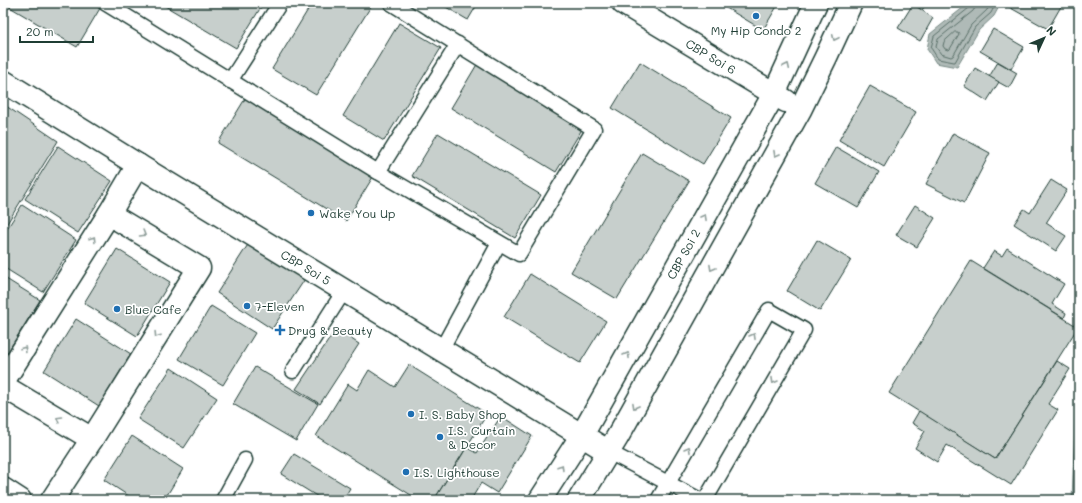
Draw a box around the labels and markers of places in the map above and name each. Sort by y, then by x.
marker: My Hip Condo 2 [751,11,761,21]
place label: My Hip Condo 2 [711,22,801,38]
place label: Wake You Up [319,205,395,221]
marker: Wake You Up [306,208,316,218]
place label: 7-Eleven [255,298,304,314]
place label: Blue Cafe [125,301,181,317]
marker: 7-Eleven [242,301,252,311]
marker: Blue Cafe [112,304,122,314]
place label: Drug & Beauty [288,322,373,338]
marker: Drug & Beauty [275,325,285,335]
place label: I. S. Baby Shop [419,406,507,422]
marker: I. S. Baby Shop [406,409,416,419]
place label: I.S. Curtain & Decor [448,422,515,452]
marker: I.S. Curtain & Decor [435,432,445,442]
place label: I.S. Lighthouse [414,464,500,480]
marker: I.S. Lighthouse [401,467,411,477]

